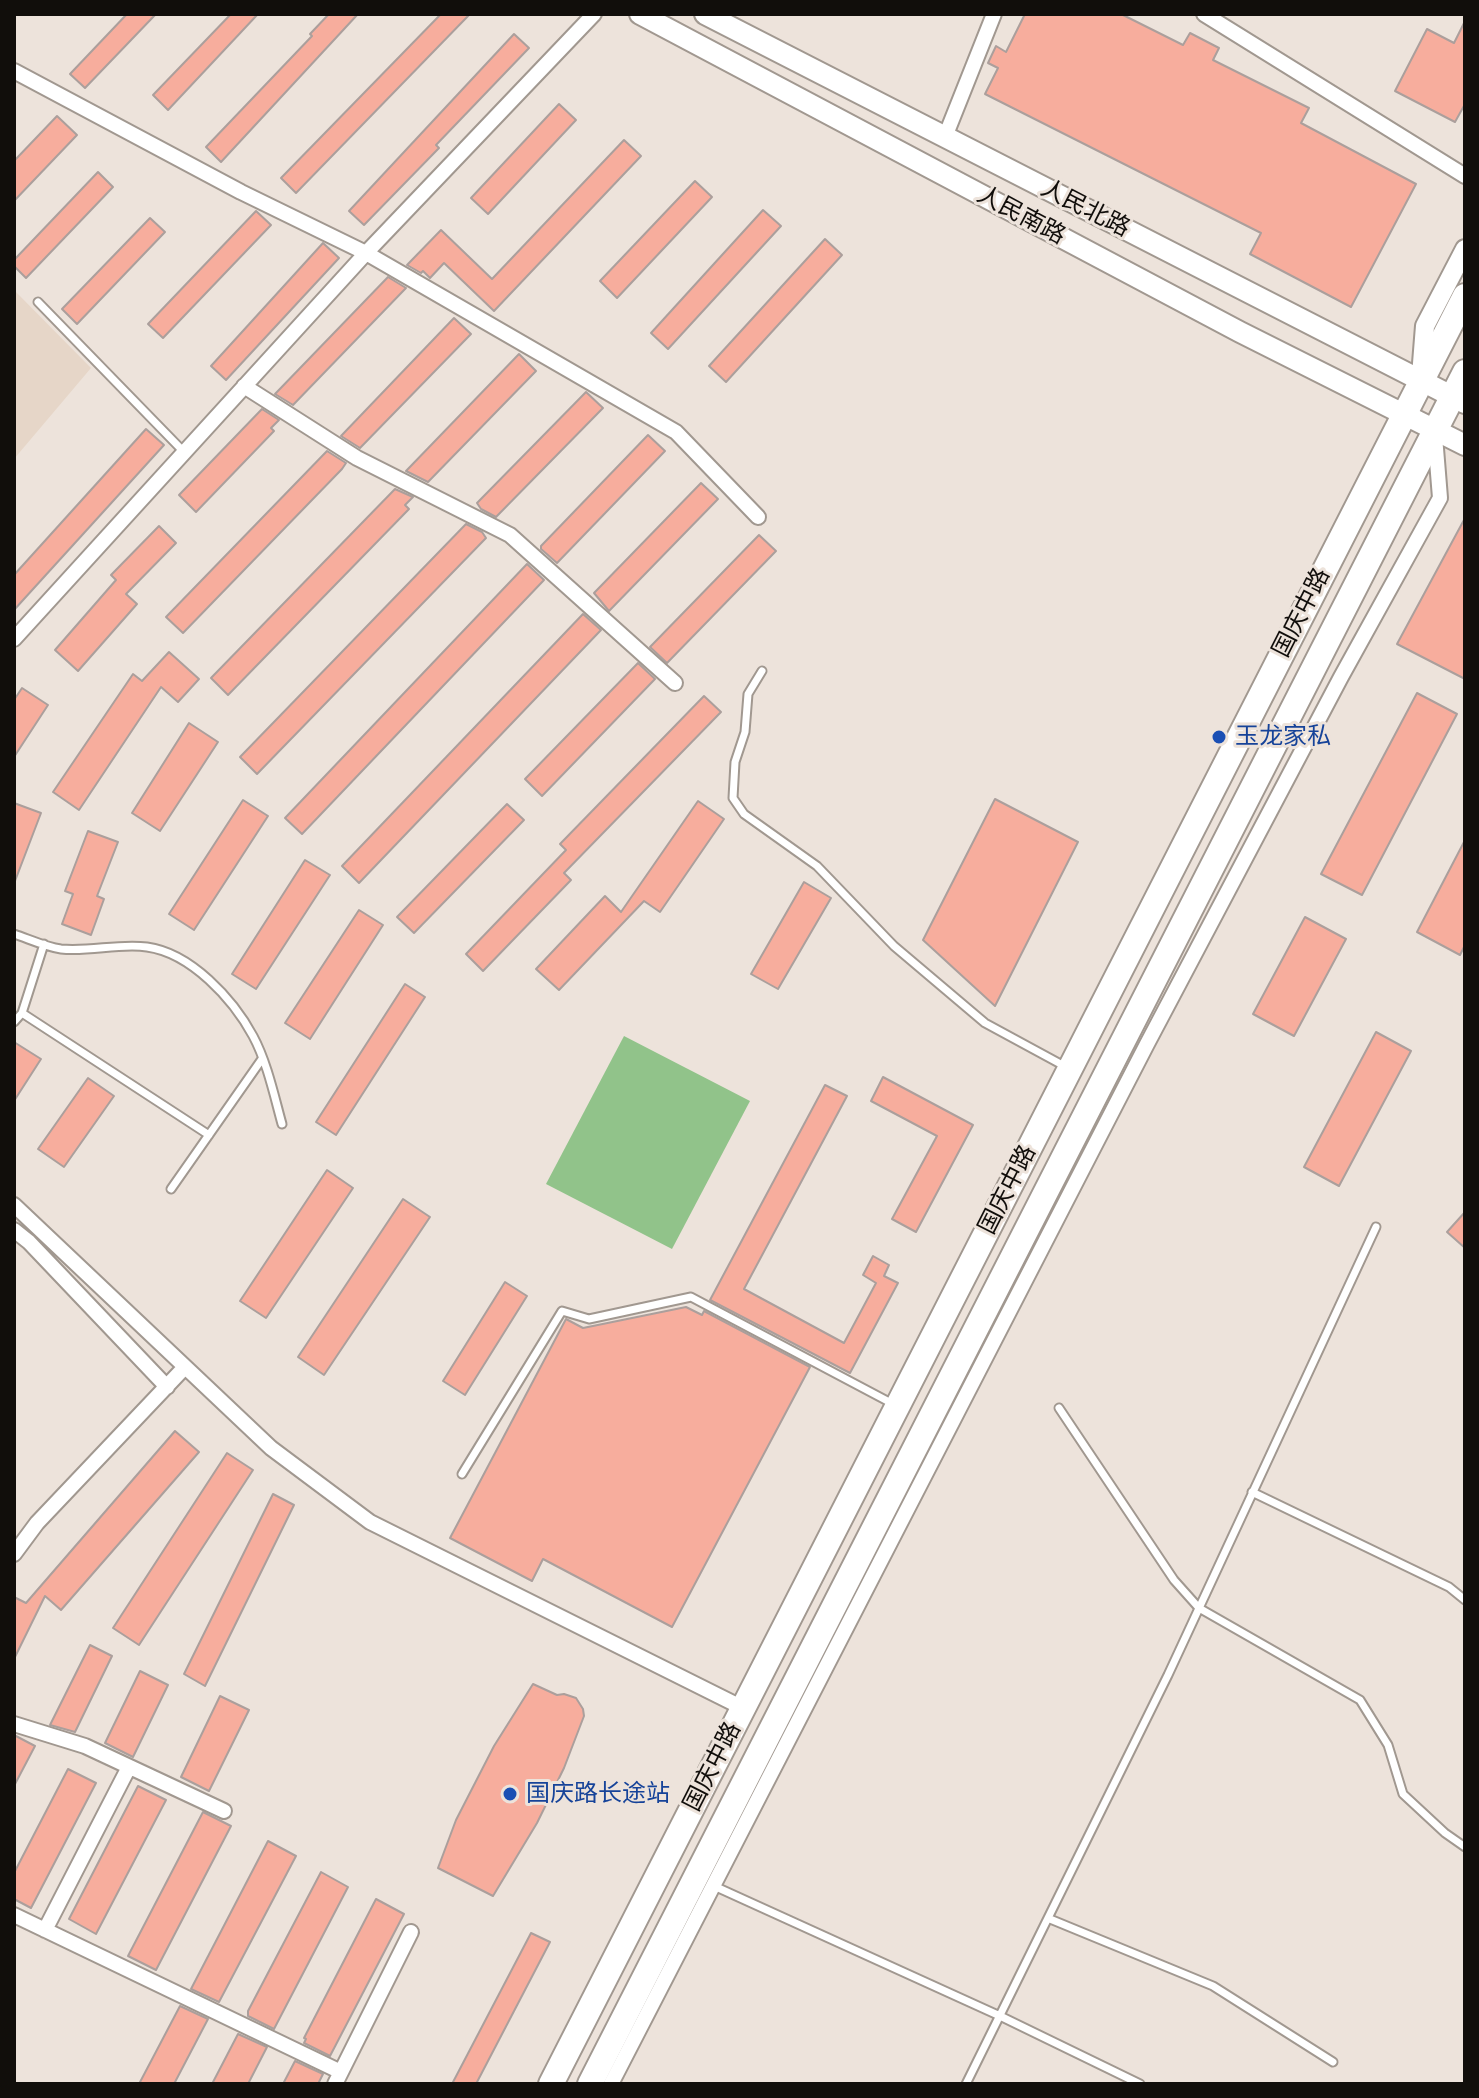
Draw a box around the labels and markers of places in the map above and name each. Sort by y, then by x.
place label: 玉龙家私 [1235,723,1331,751]
marker: 玉龙家私 [1210,728,1228,746]
place label: 国庆路长途站 [526,1780,670,1808]
marker: 国庆路长途站 [501,1785,519,1803]

